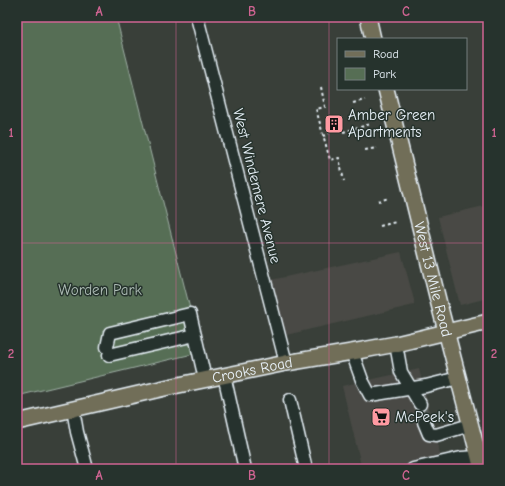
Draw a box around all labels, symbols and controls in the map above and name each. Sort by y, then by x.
text: A [95,4,103,19]
text: B [248,4,256,19]
text: C [402,4,410,19]
legend [337,38,467,90]
text: Road [373,47,399,61]
text: Park [373,67,396,81]
place label: Amber Green Apartments [348,106,435,141]
street label: West Windemere Avenue [229,107,285,266]
building icon: Amber Green Apartments [323,113,345,135]
text: 1 [8,125,14,140]
text: 1 [491,125,497,140]
street label: West 13 Mile Road [410,220,456,339]
park label: Worden Park [58,281,142,299]
text: 2 [8,346,14,361]
text: 2 [491,346,497,361]
street label: Crooks Road [210,353,294,387]
supermarket icon: McPeek's [370,406,392,428]
place label: McPeek's [395,408,454,426]
text: A [95,468,103,483]
text: B [248,468,256,483]
text: C [402,468,410,483]

